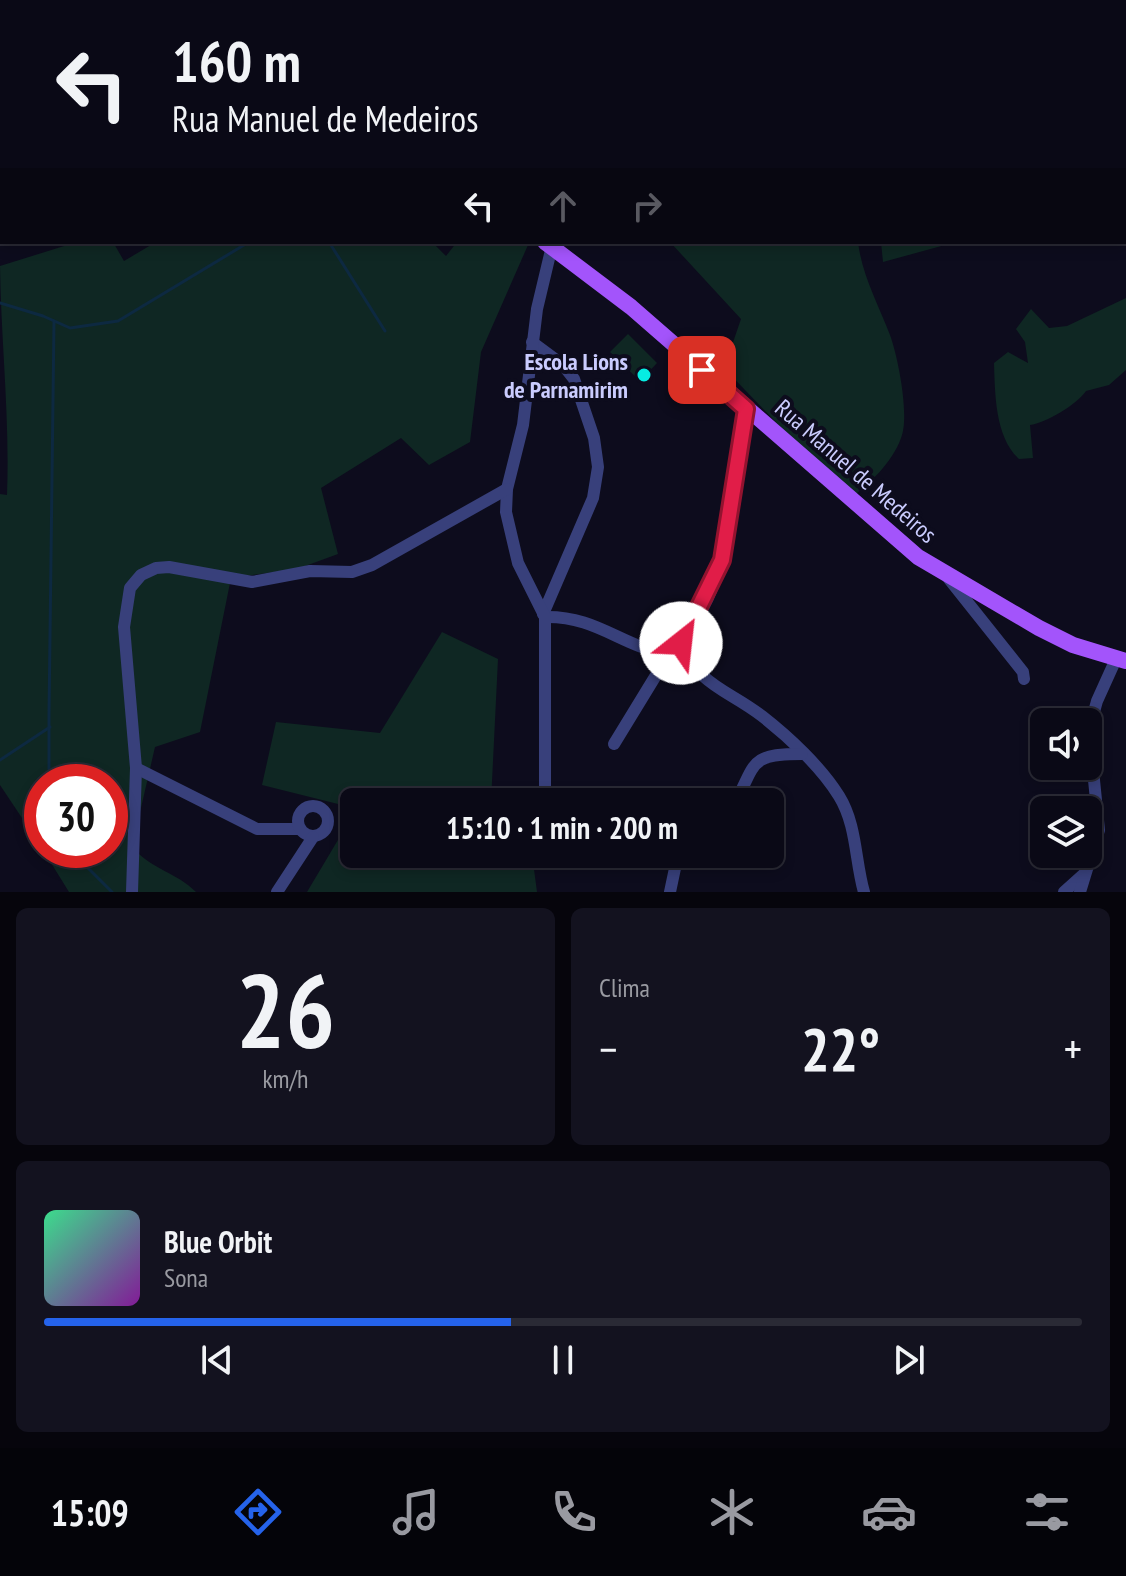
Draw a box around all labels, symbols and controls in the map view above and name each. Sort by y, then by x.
text: 160 m [172,25,301,97]
icon: left [40,32,144,136]
text: Rua Manuel de Medeiros [172,95,478,142]
icon: left [457,184,501,228]
icon: ahead [541,184,585,228]
icon: right [625,184,669,228]
pin [668,336,736,404]
place label: Escola Lions de Parnamirim [504,346,628,405]
icon: arrive [680,348,724,392]
marker: Escola Lions de Parnamirim [635,366,653,384]
street label: Rua Manuel de Medeiros [769,392,943,550]
position arrow [639,601,723,685]
map controls [1030,708,1102,868]
button: sound [1030,708,1102,780]
speed limit sign: 30 [24,764,128,868]
button: layers [1030,796,1102,868]
text: 15:10 · 1 min · 200 m [446,808,678,847]
text: 26 [236,942,335,1077]
text: Clima [599,971,650,1004]
text: 22° [801,1010,880,1088]
text: − [599,1020,617,1077]
text: + [1064,1020,1082,1077]
text: km/h [262,1062,309,1095]
text: Blue Orbit [164,1222,272,1261]
text: Sona [164,1261,208,1294]
icon: previous [195,1338,239,1382]
icon: pause [541,1338,585,1382]
icon: next [887,1338,931,1382]
icon: directions [230,1484,286,1540]
icon: music [388,1484,444,1540]
icon: phone [546,1484,602,1540]
icon: climate [704,1484,760,1540]
icon: car [861,1484,917,1540]
icon: filters [1019,1484,1075,1540]
text: 15:09 [51,1489,129,1536]

